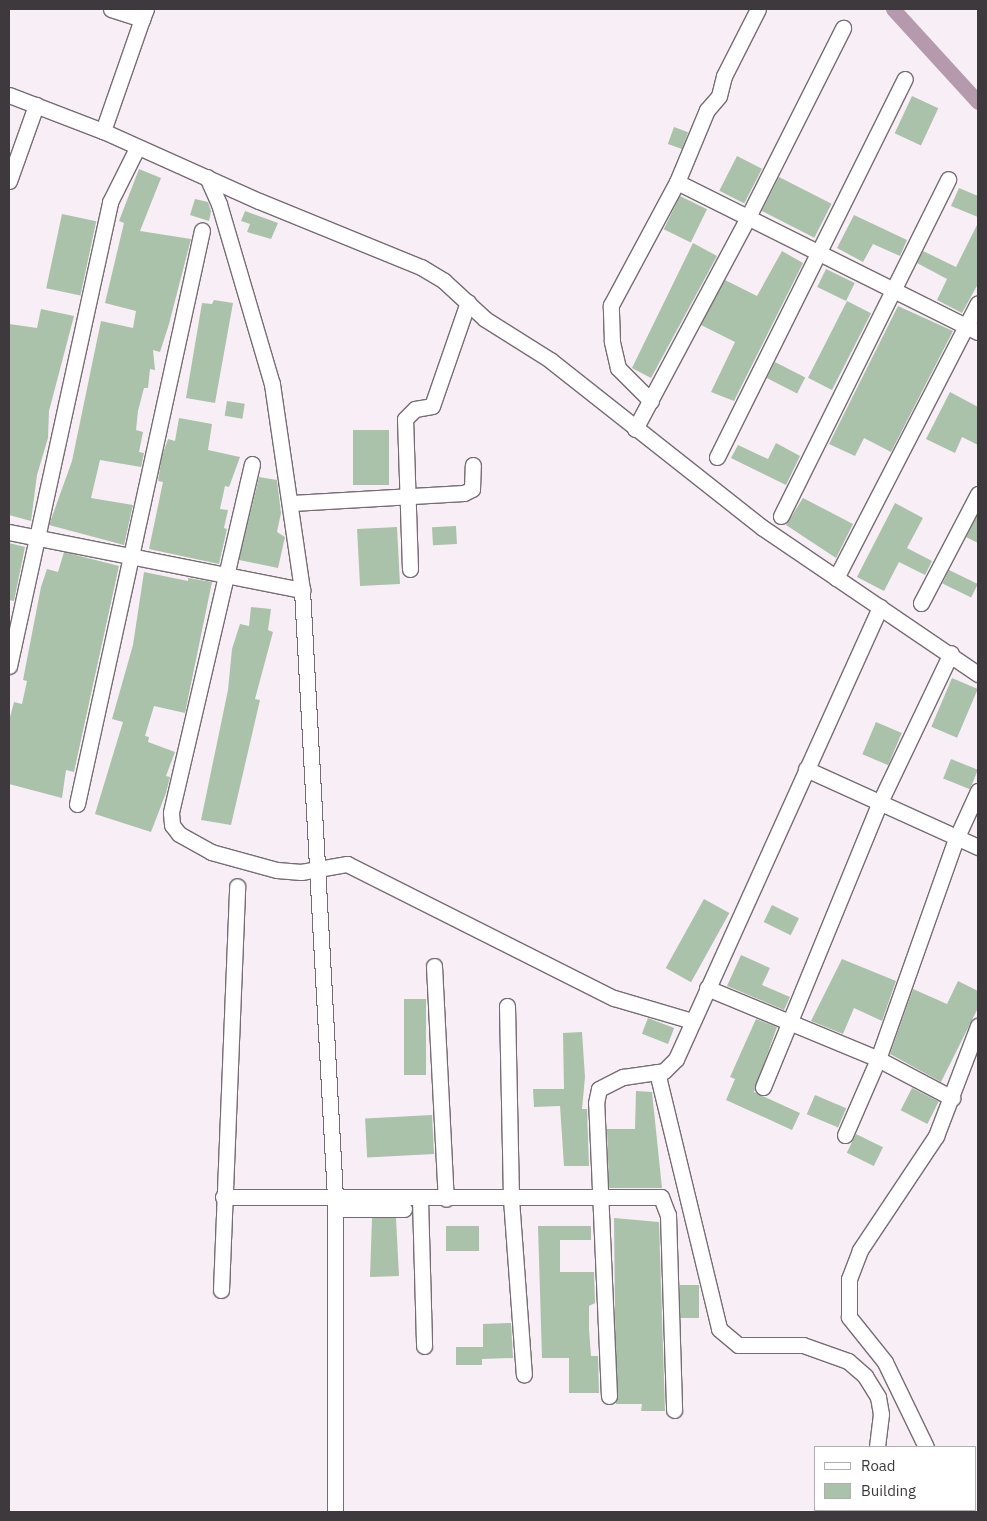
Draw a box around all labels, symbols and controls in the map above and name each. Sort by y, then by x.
legend [814,1446,977,1511]
text: Road [861,1456,896,1475]
text: Building [861,1481,916,1500]

